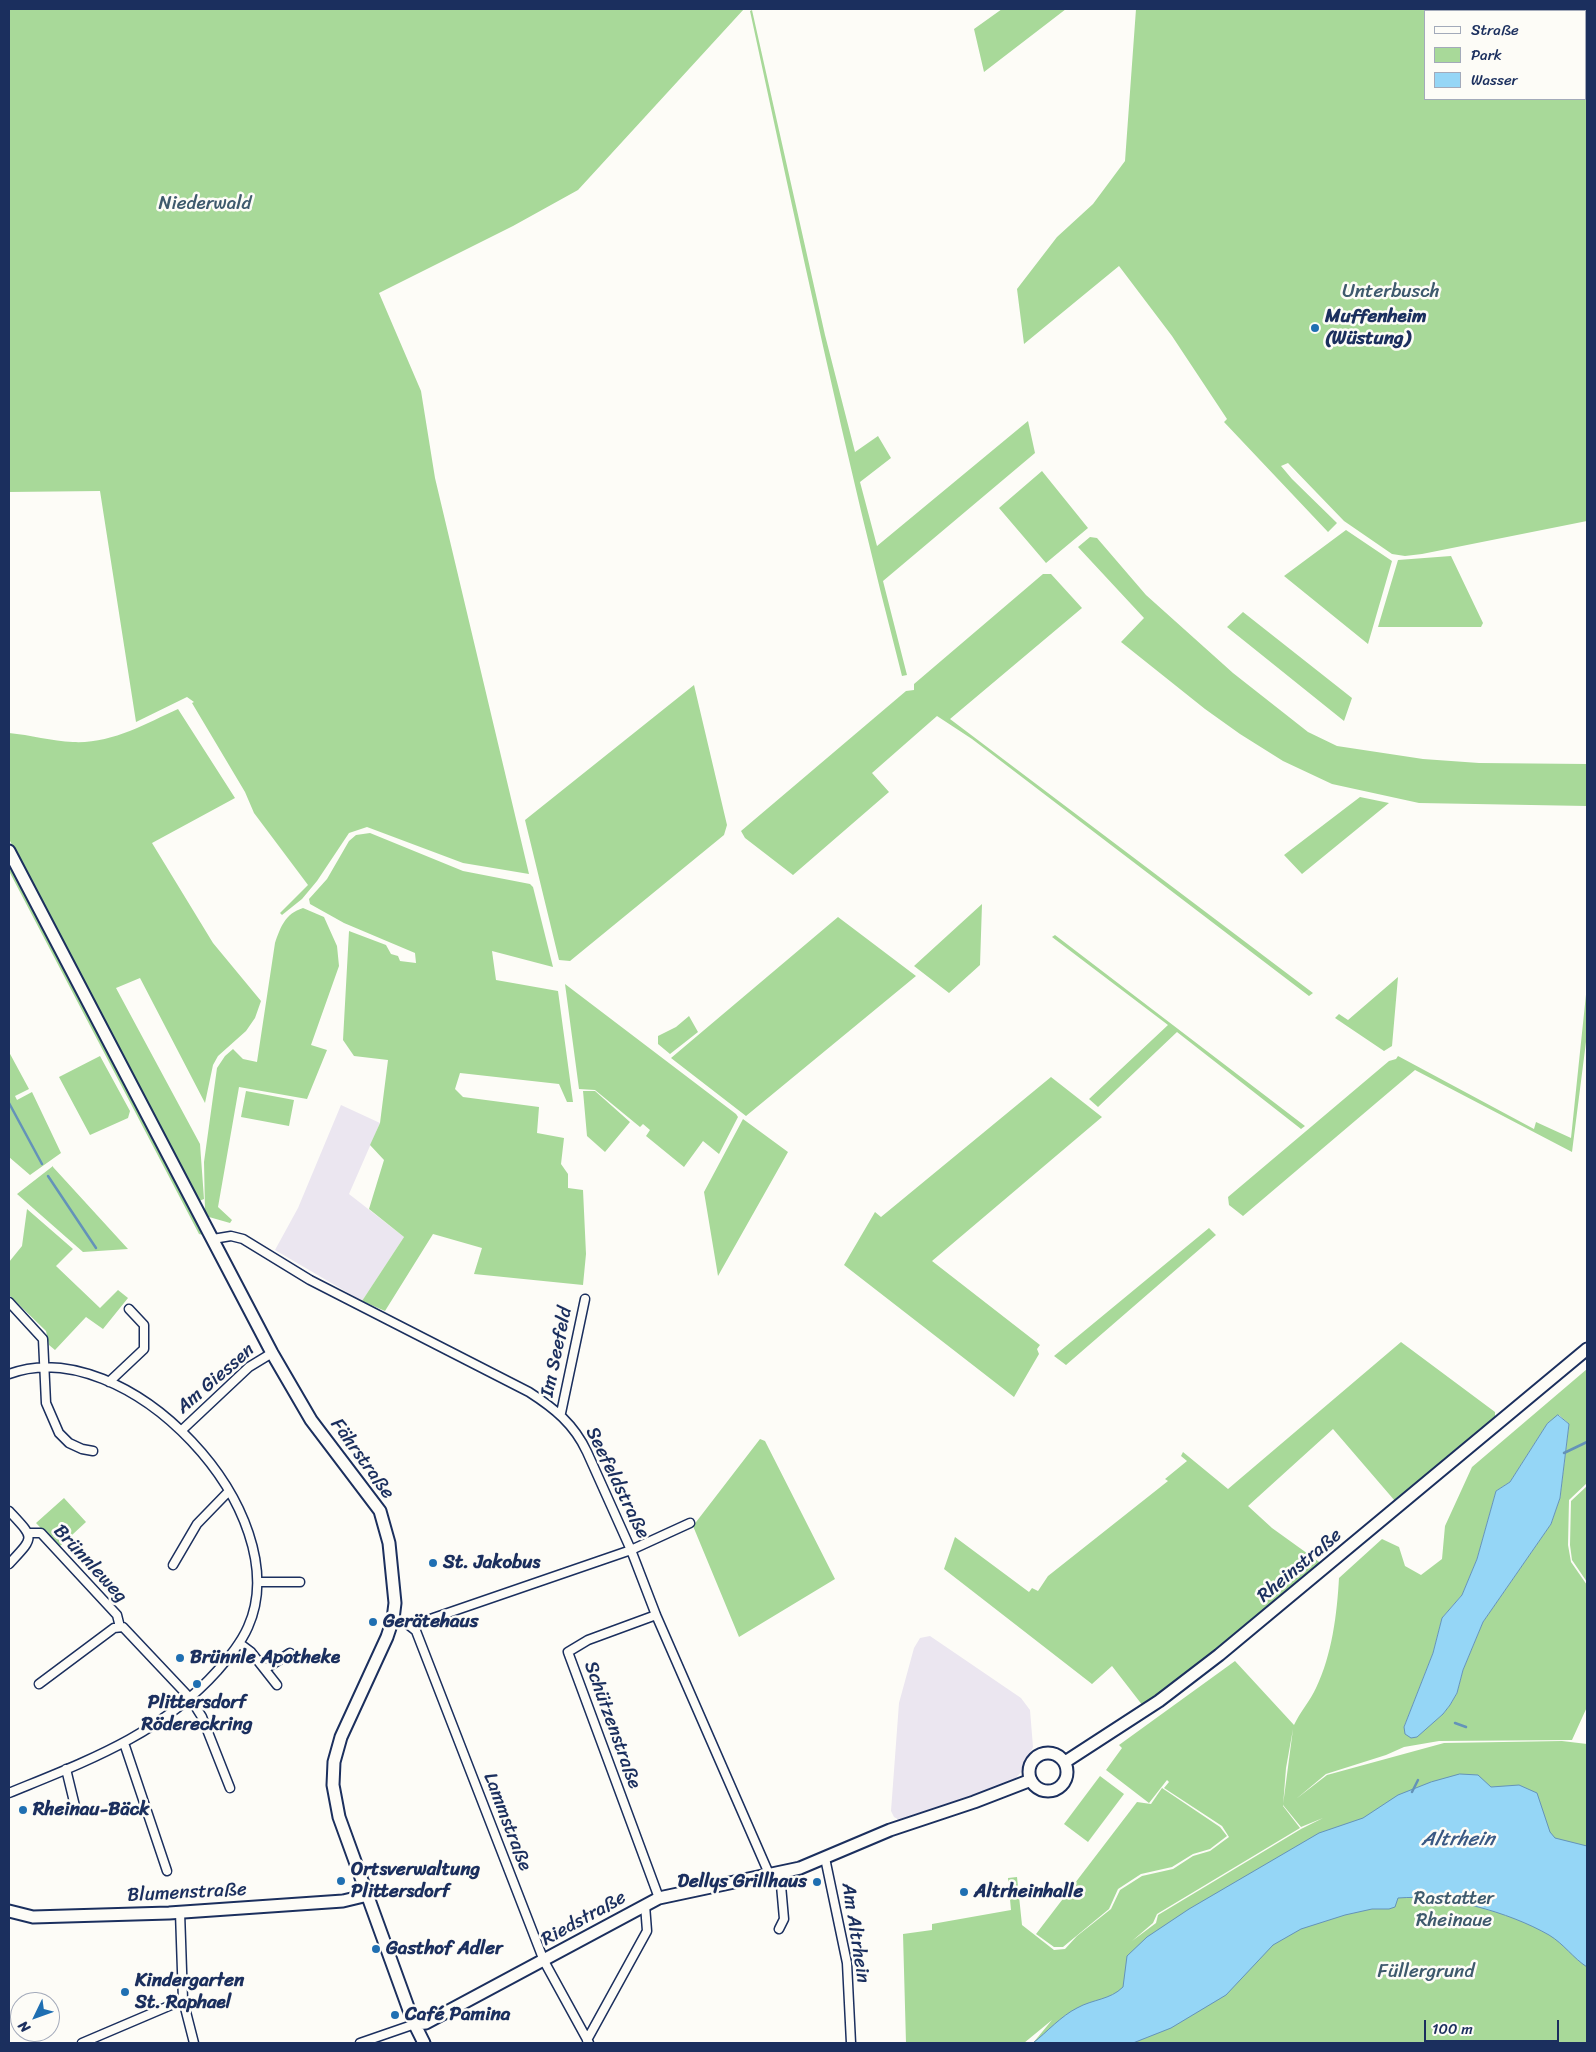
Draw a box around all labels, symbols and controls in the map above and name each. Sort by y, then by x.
legend [1424,10,1586,100]
text: Straße [1471,17,1519,43]
text: Park [1471,42,1502,68]
text: Wasser [1471,67,1518,93]
park label: Niederwald [158,193,252,215]
park label: Unterbusch [1342,281,1440,303]
place label: Muffenheim (Wüstung) [1325,306,1426,350]
marker: Muffenheim (Wüstung) [1309,322,1321,334]
street label: Im Seefeld [536,1305,578,1399]
street label: Am Giessen [172,1339,260,1419]
street label: Fährstraße [325,1414,399,1504]
street label: Seefeldstraße [580,1423,654,1543]
street label: Brünnleweg [48,1520,132,1608]
street label: Rheinstraße [1253,1524,1347,1608]
place label: St. Jakobus [443,1552,540,1574]
marker: St. Jakobus [427,1557,439,1569]
place label: Gerätehaus [383,1611,478,1633]
marker: Gerätehaus [367,1616,379,1628]
place label: Brünnle Apotheke [190,1647,340,1669]
marker: Brünnle Apotheke [174,1652,186,1664]
street label: Schützenstraße [578,1658,646,1792]
marker: Plittersdorf Rödereckring [191,1678,203,1690]
place label: Plittersdorf Rödereckring [141,1692,253,1736]
street label: Lammstraße [478,1770,536,1874]
place label: Rheinau-Bäck [33,1799,149,1821]
marker: Rheinau-Bäck [17,1804,29,1816]
water label: Altrhein [1422,1828,1494,1852]
place label: Ortsverwaltung Plittersdorf [351,1859,480,1903]
place label: Dellys Grillhaus [678,1871,807,1893]
marker: Ortsverwaltung Plittersdorf [335,1875,347,1887]
marker: Dellys Grillhaus [811,1876,823,1888]
street label: Blumenstraße [127,1878,247,1908]
street label: Am Altrhein [836,1881,874,1985]
place label: Altrheinhalle [974,1881,1083,1903]
street label: Riedstraße [538,1886,630,1952]
marker: Altrheinhalle [958,1886,970,1898]
park label: Rastatter Rheinaue [1414,1888,1494,1932]
place label: Gasthof Adler [386,1938,503,1960]
marker: Gasthof Adler [370,1943,382,1955]
park label: Füllergrund [1378,1961,1474,1983]
place label: Kindergarten St. Raphael [135,1970,244,2014]
marker: Kindergarten St. Raphael [119,1986,131,1998]
north arrow [10,1992,60,2042]
place label: Café Pamina [405,2004,510,2026]
marker: Café Pamina [389,2009,401,2021]
scale bar [1426,2010,1561,2042]
text: N [12,2015,37,2039]
text: 100 m [1432,2016,1473,2042]

